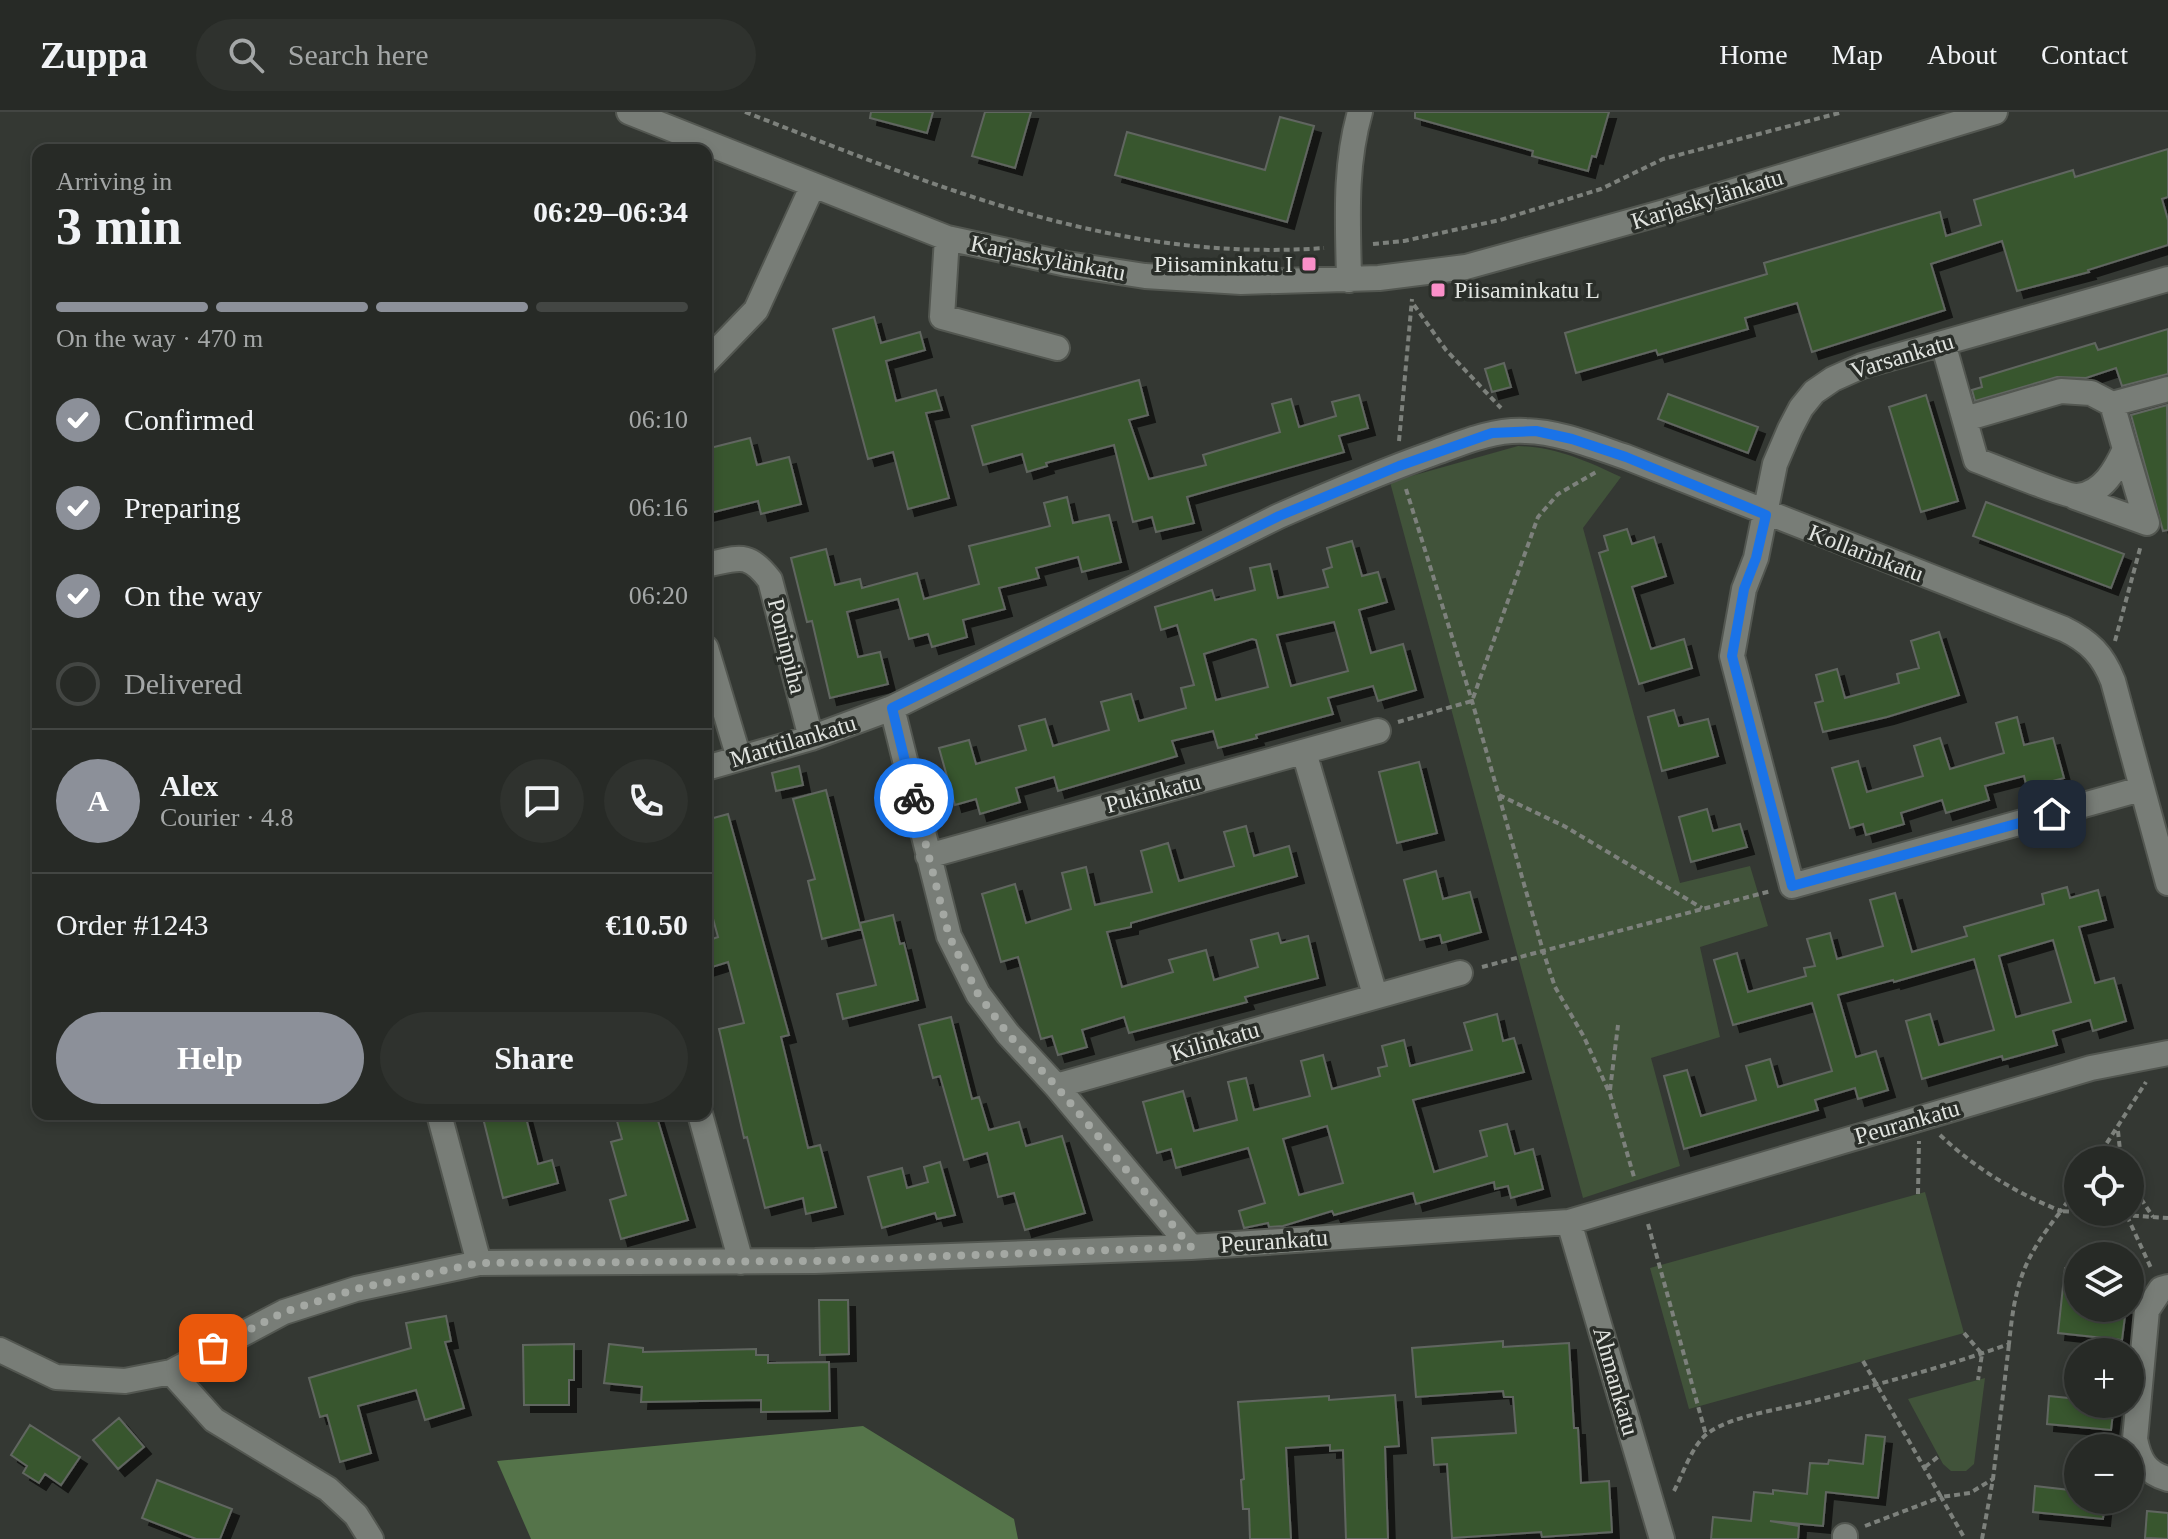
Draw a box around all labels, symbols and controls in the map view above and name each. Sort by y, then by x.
search box [196,19,756,91]
icon: search [224,33,268,77]
text: Zuppa [40,34,148,76]
text: Search here [288,38,429,71]
text: Home [1719,39,1788,70]
text: Map [1832,39,1883,70]
text: About [1927,39,1997,70]
text: Contact [2041,39,2128,70]
street label: Karjaskylänkatu [1628,164,1786,234]
text: Arriving in [56,167,172,196]
text: 06:29–06:34 [533,195,688,228]
text: 3 min [56,198,182,255]
street label: Karjaskylänkatu [968,230,1128,286]
place label: Piisaminkatu I [1154,251,1293,277]
marker: Piisaminkatu I [1300,255,1318,273]
place label: Piisaminkatu L [1454,277,1600,303]
marker: Piisaminkatu L [1429,281,1447,299]
text: On the way · 470 m [56,324,263,353]
street label: Varsankatu [1847,328,1957,384]
icon: check [56,398,100,442]
text: Confirmed [124,403,254,436]
text: 06:10 [629,405,688,434]
icon: check [56,486,100,530]
text: Preparing [124,491,241,524]
text: 06:16 [629,493,688,522]
street label: Kollarinkatu [1805,519,1927,587]
icon: check [56,574,100,618]
text: On the way [124,579,262,612]
text: 06:20 [629,581,688,610]
street label: Poninpiha [763,596,811,697]
text: Delivered [124,667,242,700]
street label: Marttilankatu [727,709,859,773]
courier [874,758,954,838]
button: chat [500,759,584,843]
button: phone [604,759,688,843]
street label: Pukinkatu [1103,768,1203,818]
text: Alex [160,769,218,802]
icon: bike [892,776,936,820]
pin [2018,780,2086,848]
text: A [87,784,109,817]
icon: home [2030,792,2074,836]
text: Courier · 4.8 [160,803,294,832]
text: Order #1243 [56,908,208,941]
text: €10.50 [606,908,688,941]
button: Help [56,1012,364,1104]
button: Share [380,1012,688,1104]
street label: Kilinkatu [1168,1016,1262,1066]
street label: Peurankatu [1852,1095,1962,1149]
map controls [2064,1146,2144,1514]
button: locate [2064,1146,2144,1226]
street label: Peurankatu [1219,1224,1329,1258]
button: layers [2064,1242,2144,1322]
pin [179,1314,247,1382]
street label: Ahmankatu [1588,1324,1644,1438]
icon: bag [191,1326,235,1370]
button: + [2064,1338,2144,1418]
button: − [2064,1434,2144,1514]

